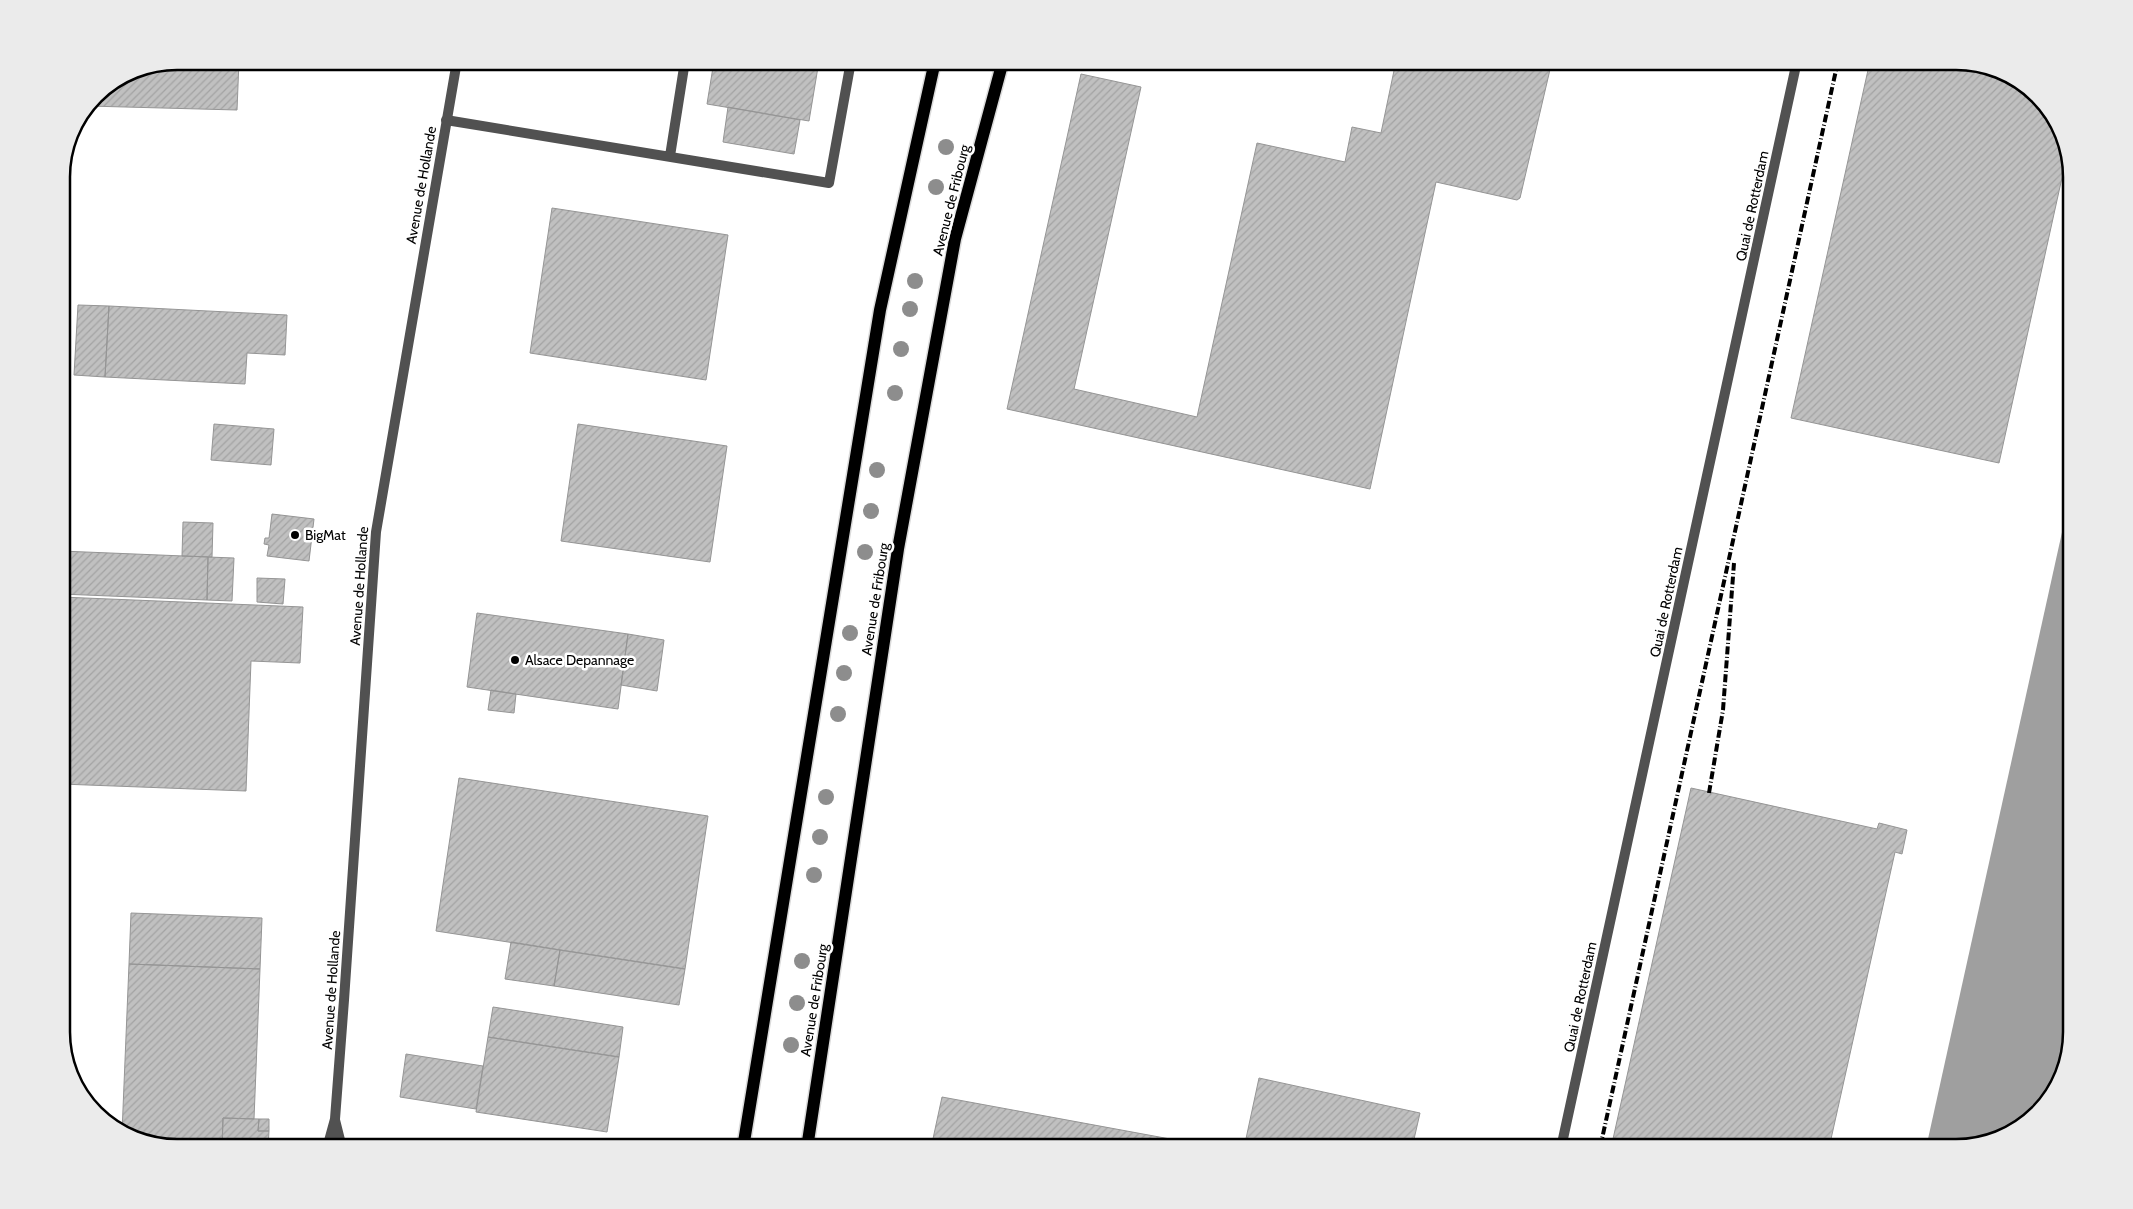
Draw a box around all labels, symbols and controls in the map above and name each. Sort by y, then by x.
street label: Avenue de Hollande [402,125,440,245]
street label: Avenue de Fribourg [928,142,974,257]
street label: Quai de Rotterdam [1732,149,1772,263]
place label: BigMat [305,526,346,544]
street label: Avenue de Hollande [346,526,372,646]
marker: BigMat [289,529,301,541]
street label: Avenue de Fribourg [857,540,893,657]
street label: Quai de Rotterdam [1646,545,1686,659]
place label: Alsace Depannage [525,651,634,669]
marker: Alsace Depannage [509,654,521,666]
street label: Avenue de Hollande [318,930,344,1050]
street label: Quai de Rotterdam [1560,940,1600,1054]
street label: Avenue de Fribourg [796,941,832,1058]

